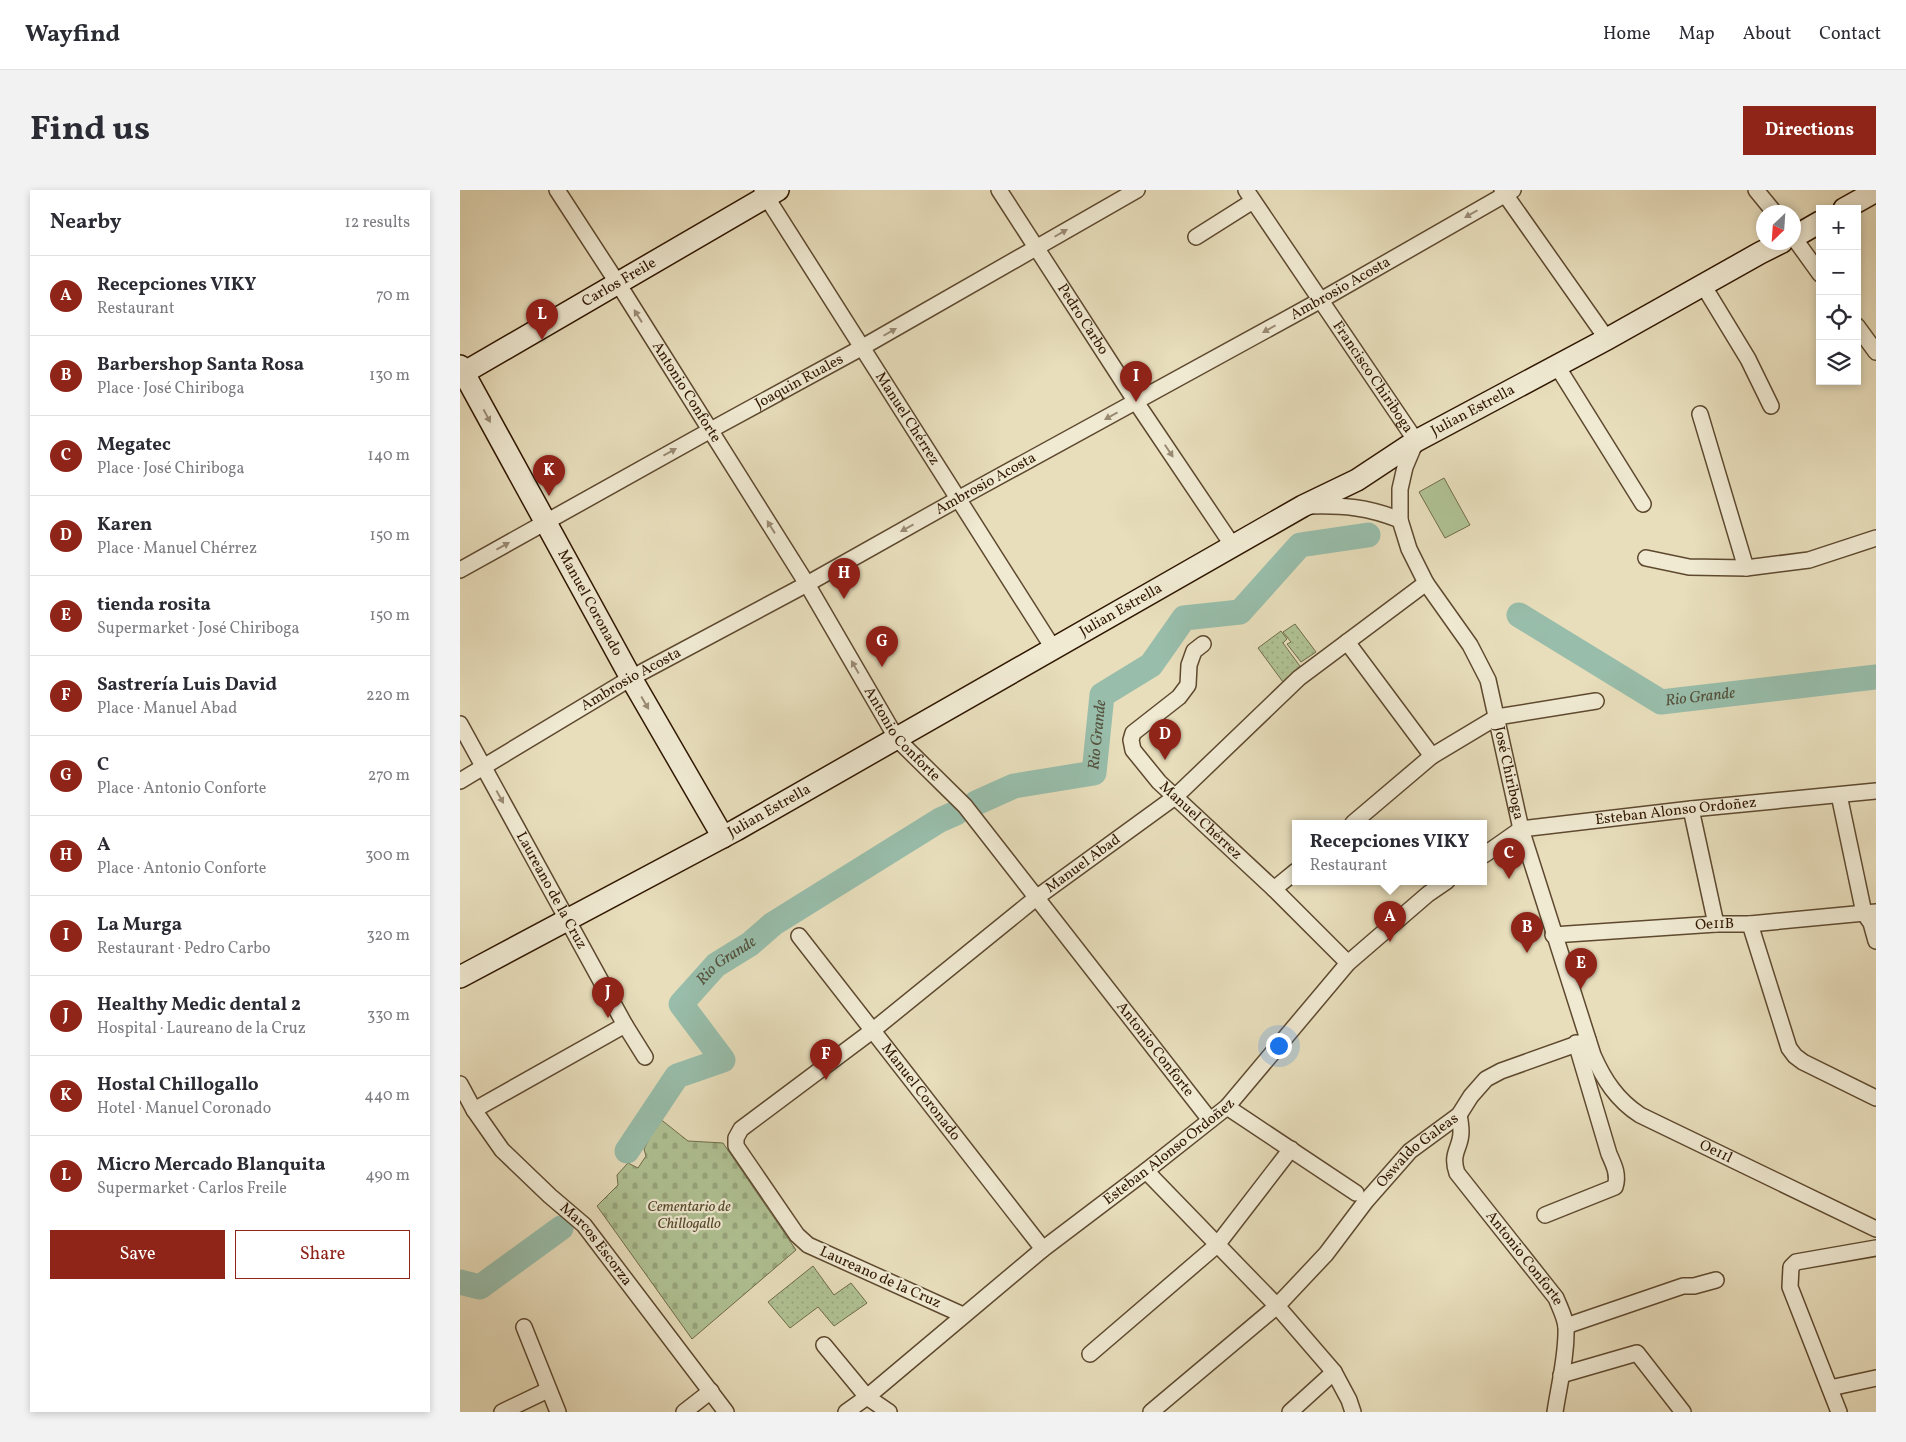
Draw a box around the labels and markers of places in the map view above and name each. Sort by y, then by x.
pin: L [526,299,558,340]
pin: I [1120,361,1152,402]
pin: K [533,455,565,496]
pin: H [828,558,860,599]
pin: G [866,626,898,667]
pin: D [1149,719,1181,760]
pin: C [1493,838,1525,879]
pin: A [1374,901,1406,942]
pin: B [1511,912,1543,953]
pin: E [1565,948,1597,989]
pin: J [592,977,624,1018]
pin: F [810,1039,842,1080]

